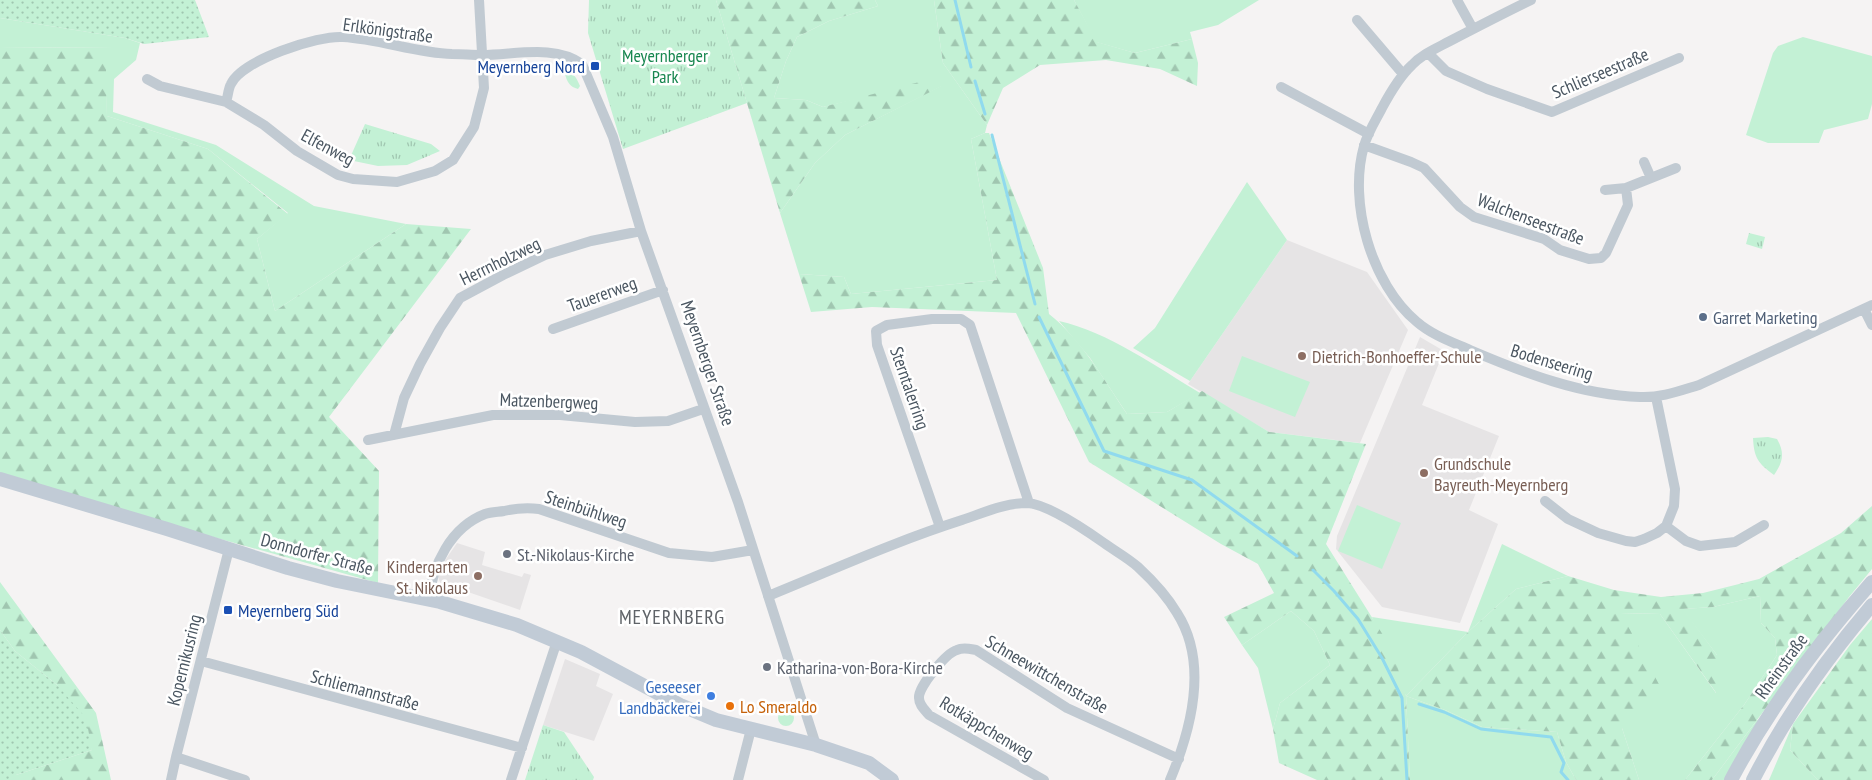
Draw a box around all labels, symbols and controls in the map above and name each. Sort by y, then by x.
street label: Erlkönigstraße [342,12,434,48]
street label: Schlierseestraße [1548,42,1652,104]
park label: Meyernberger Park [622,44,708,88]
place label: Meyernberg Nord [477,55,585,78]
marker: Meyernberg Nord [589,60,601,72]
street label: Elfenweg [297,123,359,171]
street label: Walchenseestraße [1474,188,1588,250]
street label: Herrnholzweg [456,232,544,290]
street label: Tauererweg [564,271,640,317]
street label: Meyernberger Straße [676,297,740,429]
place label: Garret Marketing [1713,306,1818,329]
marker: Garret Marketing [1697,311,1709,323]
street label: Bodenseering [1508,339,1596,385]
street label: Sterntalerring [885,344,935,432]
place label: Dietrich-Bonhoeffer-Schule [1312,345,1482,368]
marker: Dietrich-Bonhoeffer-Schule [1296,350,1308,362]
street label: Matzenbergweg [499,388,599,414]
place label: Grundschule Bayreuth-Meyernberg [1434,452,1568,496]
marker: Grundschule Bayreuth-Meyernberg [1418,467,1430,479]
street label: Steinbühlweg [542,485,630,533]
street label: Donndorfer Straße [258,528,376,580]
place label: St.-Nikolaus-Kirche [517,543,634,566]
marker: St.-Nikolaus-Kirche [501,548,513,560]
place label: Kindergarten St. Nikolaus [387,555,468,599]
marker: Kindergarten St. Nikolaus [472,570,484,582]
place label: Meyernberg Süd [238,599,339,622]
marker: Meyernberg Süd [222,604,234,616]
district label: MEYERNBERG [619,604,725,630]
street label: Kopernikusring [162,612,206,708]
street label: Rheinstraße [1750,629,1812,703]
street label: Schneewittchenstraße [982,630,1112,718]
place label: Katharina-von-Bora-Kirche [777,656,943,679]
marker: Katharina-von-Bora-Kirche [761,661,773,673]
street label: Schliemannstraße [308,664,422,716]
place label: Geseeser Landbäckerei [619,675,701,719]
marker: Geseeser Landbäckerei [705,690,717,702]
street label: Rotkäppchenweg [936,691,1038,765]
place label: Lo Smeraldo [740,695,817,718]
marker: Lo Smeraldo [724,700,736,712]

